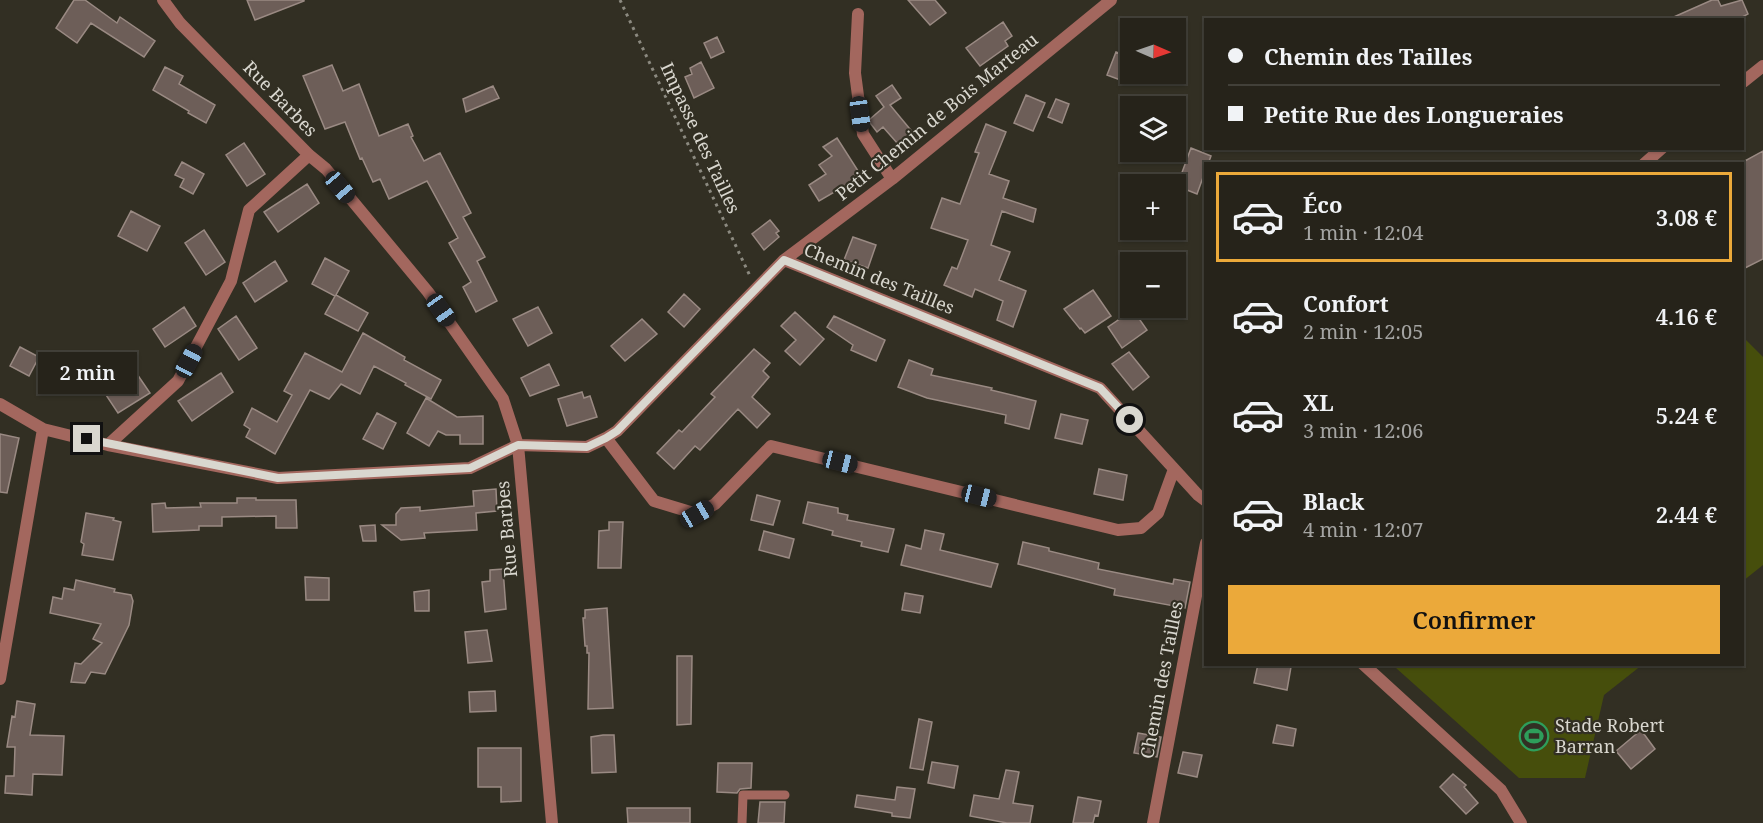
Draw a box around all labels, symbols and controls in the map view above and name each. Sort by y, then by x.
north arrow [1120,18,1186,84]
map controls [1120,18,1186,318]
street label: Petit Chemin de Bois Marteau [830,27,1043,205]
text: Chemin des Tailles [1264,41,1472,71]
street label: Rue Barbes [238,55,323,141]
street label: Impasse des Tailles [655,58,746,217]
car [849,95,871,133]
button: layers [1120,96,1186,162]
text: Petite Rue des Longueraies [1264,99,1564,129]
car [322,167,358,207]
button: + [1120,174,1186,240]
text: Éco [1303,189,1342,219]
icon: car [1231,190,1285,244]
text: 3.08 € [1656,202,1717,232]
text: 1 min · 12:04 [1303,219,1423,246]
street label: Chemin des Tailles [801,237,958,319]
button: − [1120,252,1186,318]
text: Confort [1303,288,1389,318]
icon: car [1231,289,1285,343]
car [423,290,459,330]
text: 4.16 € [1656,301,1717,331]
text: 2 min · 12:05 [1303,318,1423,345]
car [173,341,205,381]
callout: 2 min [38,352,136,394]
text: 2 min [60,359,115,386]
text: XL [1303,387,1334,417]
icon: car [1231,388,1285,442]
text: 5.24 € [1656,400,1717,430]
route start [1116,406,1143,433]
text: 3 min · 12:06 [1303,417,1423,444]
route end [73,425,100,452]
car [820,449,860,475]
street label: Rue Barbes [490,480,522,578]
car [959,483,999,509]
text: Black [1303,486,1364,516]
icon: car [1231,487,1285,541]
car [677,497,717,531]
text: 2.44 € [1656,499,1717,529]
text: 4 min · 12:07 [1303,516,1423,543]
button: Confirmer [1228,585,1720,654]
street label: Chemin des Tailles [1134,599,1188,761]
place label: Stade Robert Barran [1555,713,1664,758]
sports icon: Stade Robert Barran [1518,720,1550,752]

